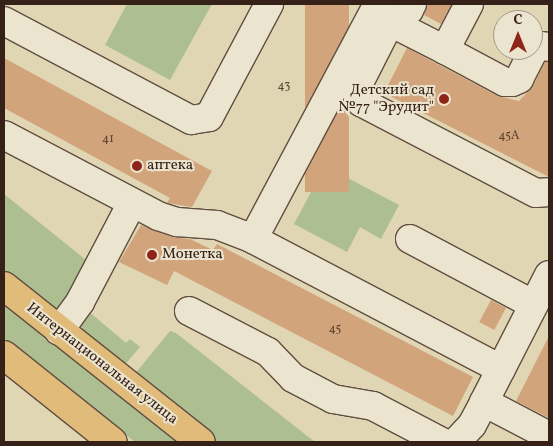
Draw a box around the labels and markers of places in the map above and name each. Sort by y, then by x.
place label: Детский сад №77 "Эрудит" [338,81,434,116]
marker: Детский сад №77 "Эрудит" [438,93,450,105]
place label: аптека [147,157,193,175]
marker: аптека [131,160,143,172]
place label: Монетка [162,246,223,264]
marker: Монетка [146,249,158,261]

